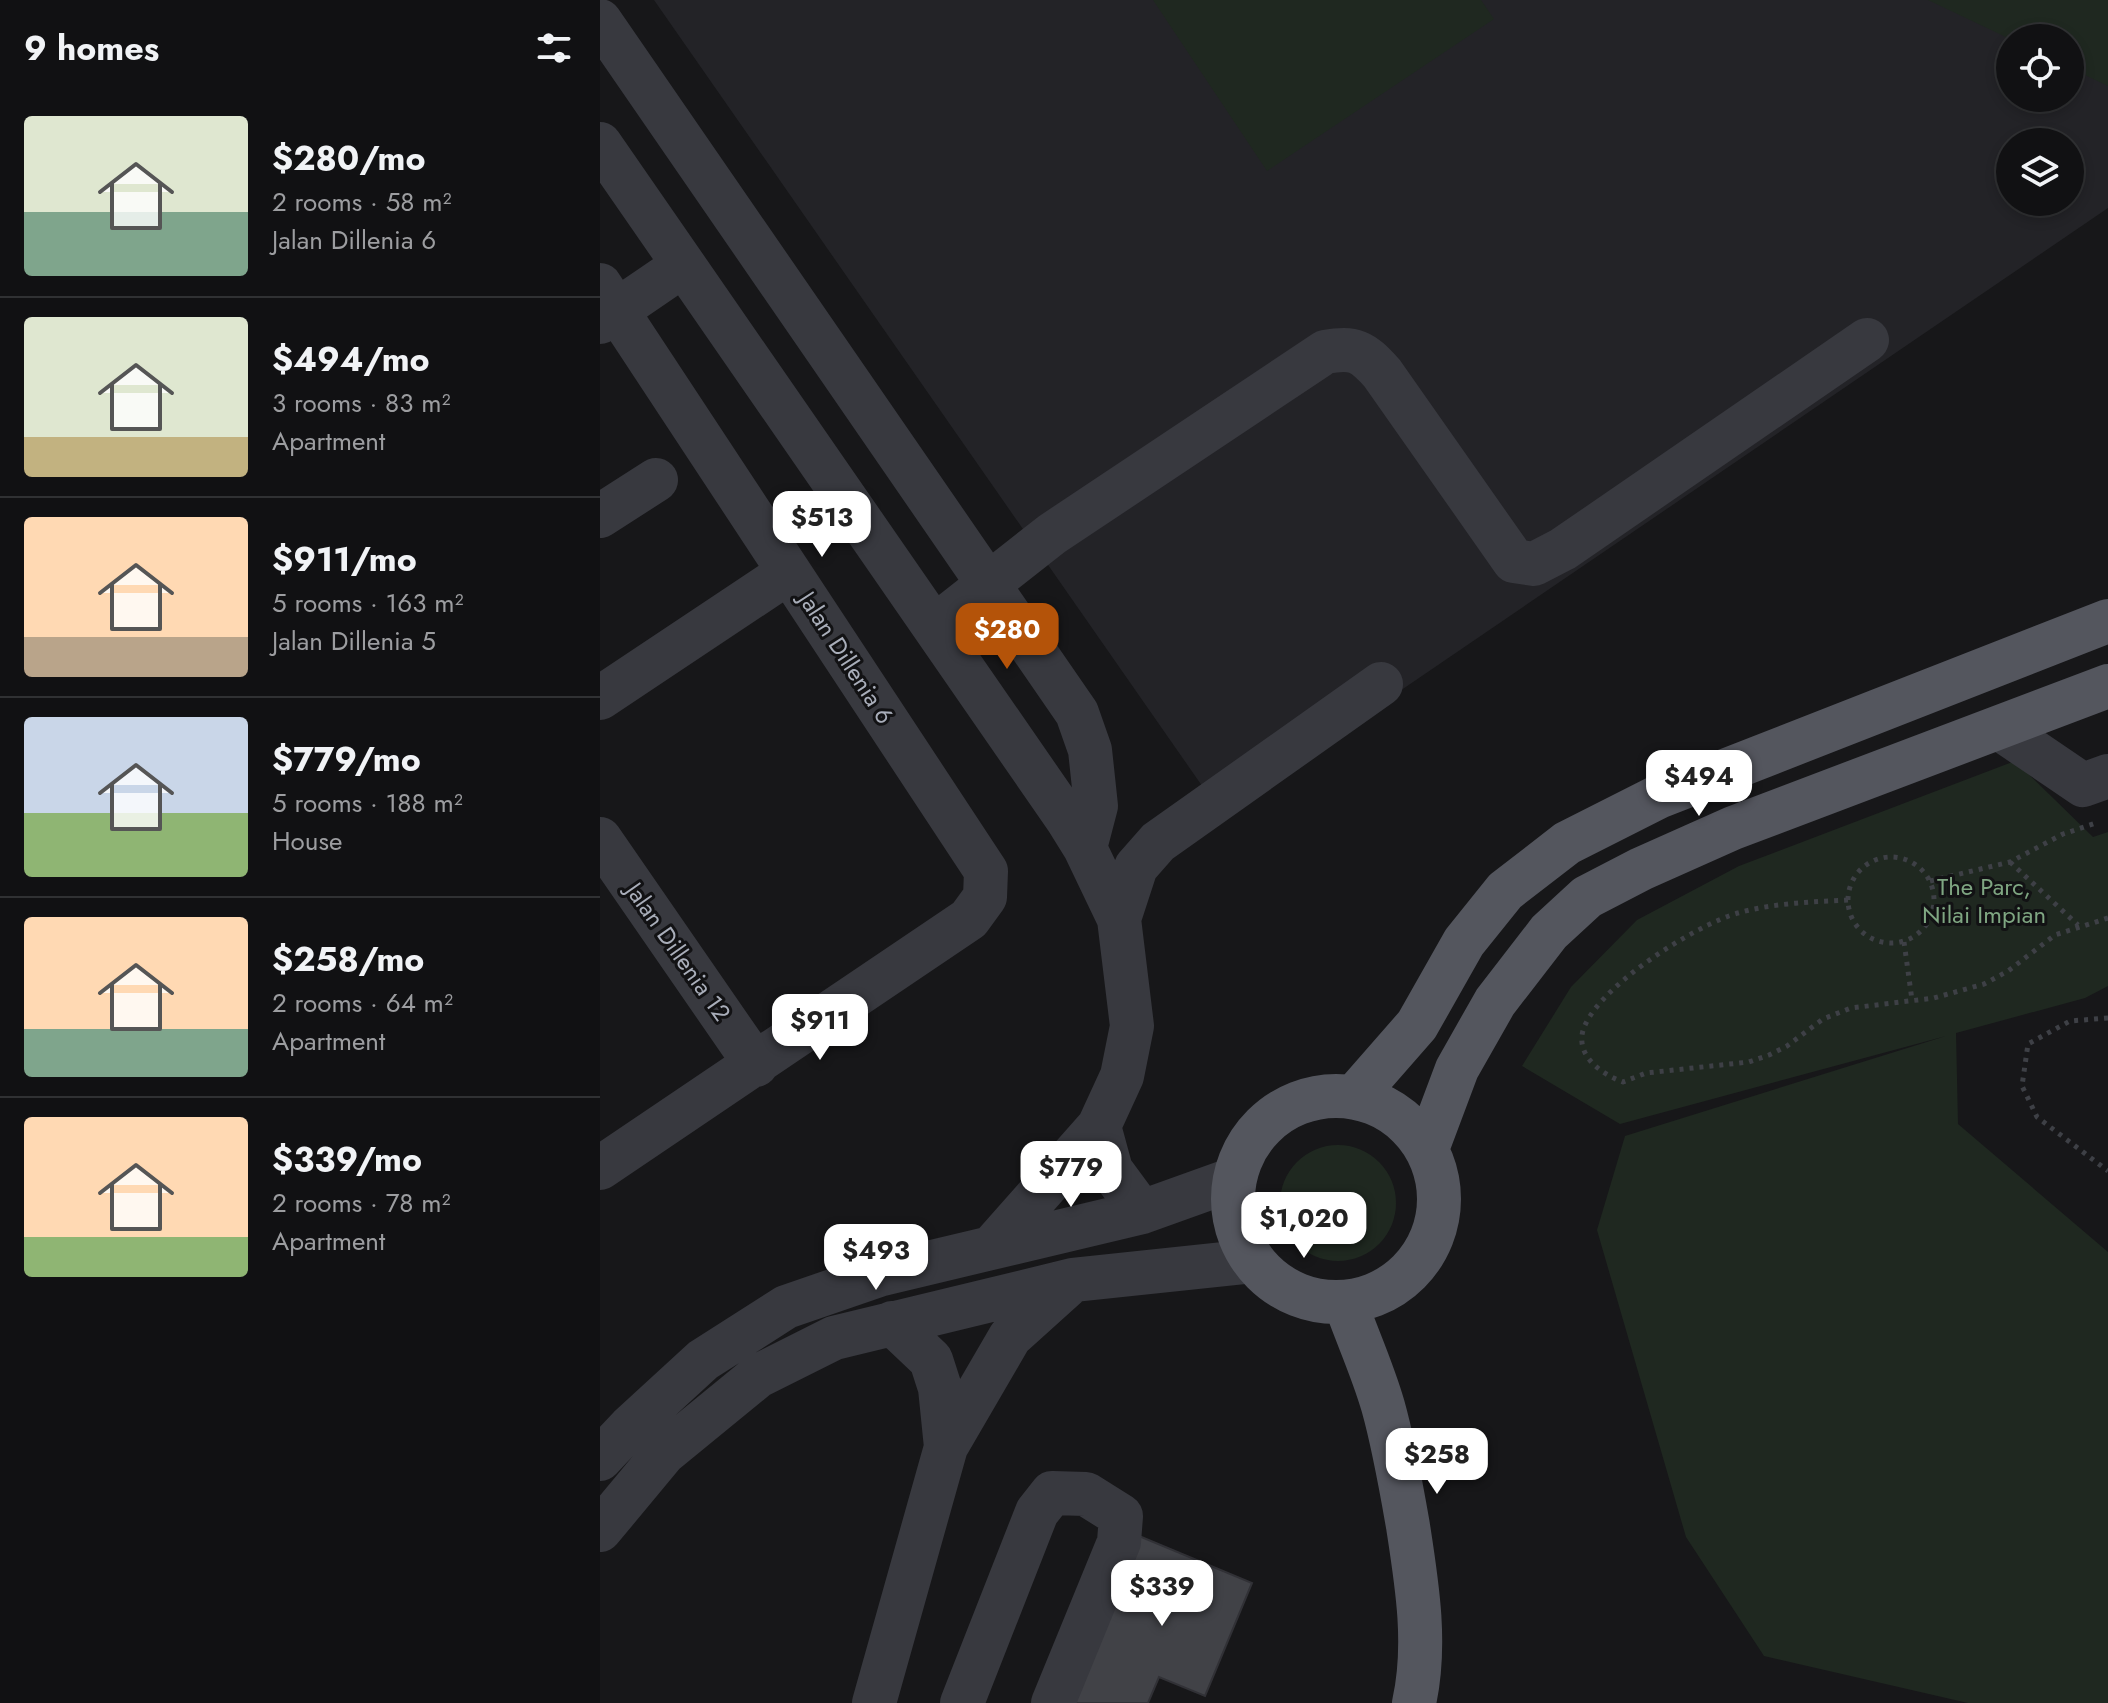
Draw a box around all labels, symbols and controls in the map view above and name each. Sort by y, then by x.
text: 9 homes [24,24,159,73]
map controls [1996,24,2084,216]
button: locate [1996,24,2084,112]
icon: filters [532,26,576,70]
button: layers [1996,128,2084,216]
text: $280/mo [272,134,426,183]
icon: home [88,148,184,244]
text: 2 rooms · 58 m² [272,183,452,221]
text: Jalan Dillenia 6 [272,221,436,259]
text: $494/mo [272,335,430,384]
icon: home [88,349,184,445]
text: 3 rooms · 83 m² [272,384,451,422]
text: Apartment [272,422,385,460]
pin: $513 [775,491,869,559]
text: $513 [791,498,853,536]
text: $911/mo [272,535,417,584]
icon: home [88,549,184,645]
street label: Jalan Dillenia 6 [789,582,902,731]
text: 5 rooms · 163 m² [272,584,464,622]
pin: $280 [960,603,1054,671]
text: $280 [974,610,1040,648]
text: Jalan Dillenia 5 [272,622,436,660]
text: $779/mo [272,735,421,784]
icon: home [88,749,184,845]
pin: $494 [1652,750,1746,818]
text: $494 [1664,757,1734,795]
text: 5 rooms · 188 m² [272,784,463,822]
text: House [272,822,342,860]
park label: The Parc, Nilai Impian [1922,869,2046,932]
street label: Jalan Dillenia 12 [616,873,739,1028]
text: $258/mo [272,935,424,984]
icon: home [88,949,184,1045]
text: 2 rooms · 64 m² [272,984,453,1022]
pin: $911 [773,994,867,1062]
text: $911 [790,1001,850,1039]
text: Apartment [272,1022,385,1060]
text: $339/mo [272,1135,422,1184]
pin: $779 [1024,1141,1118,1209]
text: $779 [1039,1148,1103,1186]
icon: home [88,1149,184,1245]
text: 2 rooms · 78 m² [272,1184,451,1222]
pin: $1,020 [1239,1192,1369,1260]
text: $1,020 [1259,1199,1349,1237]
text: Apartment [272,1222,385,1260]
pin: $493 [829,1224,923,1292]
text: $493 [842,1231,910,1269]
pin: $258 [1390,1428,1484,1496]
text: $258 [1404,1435,1470,1473]
pin: $339 [1115,1560,1209,1628]
text: $339 [1129,1567,1195,1605]

